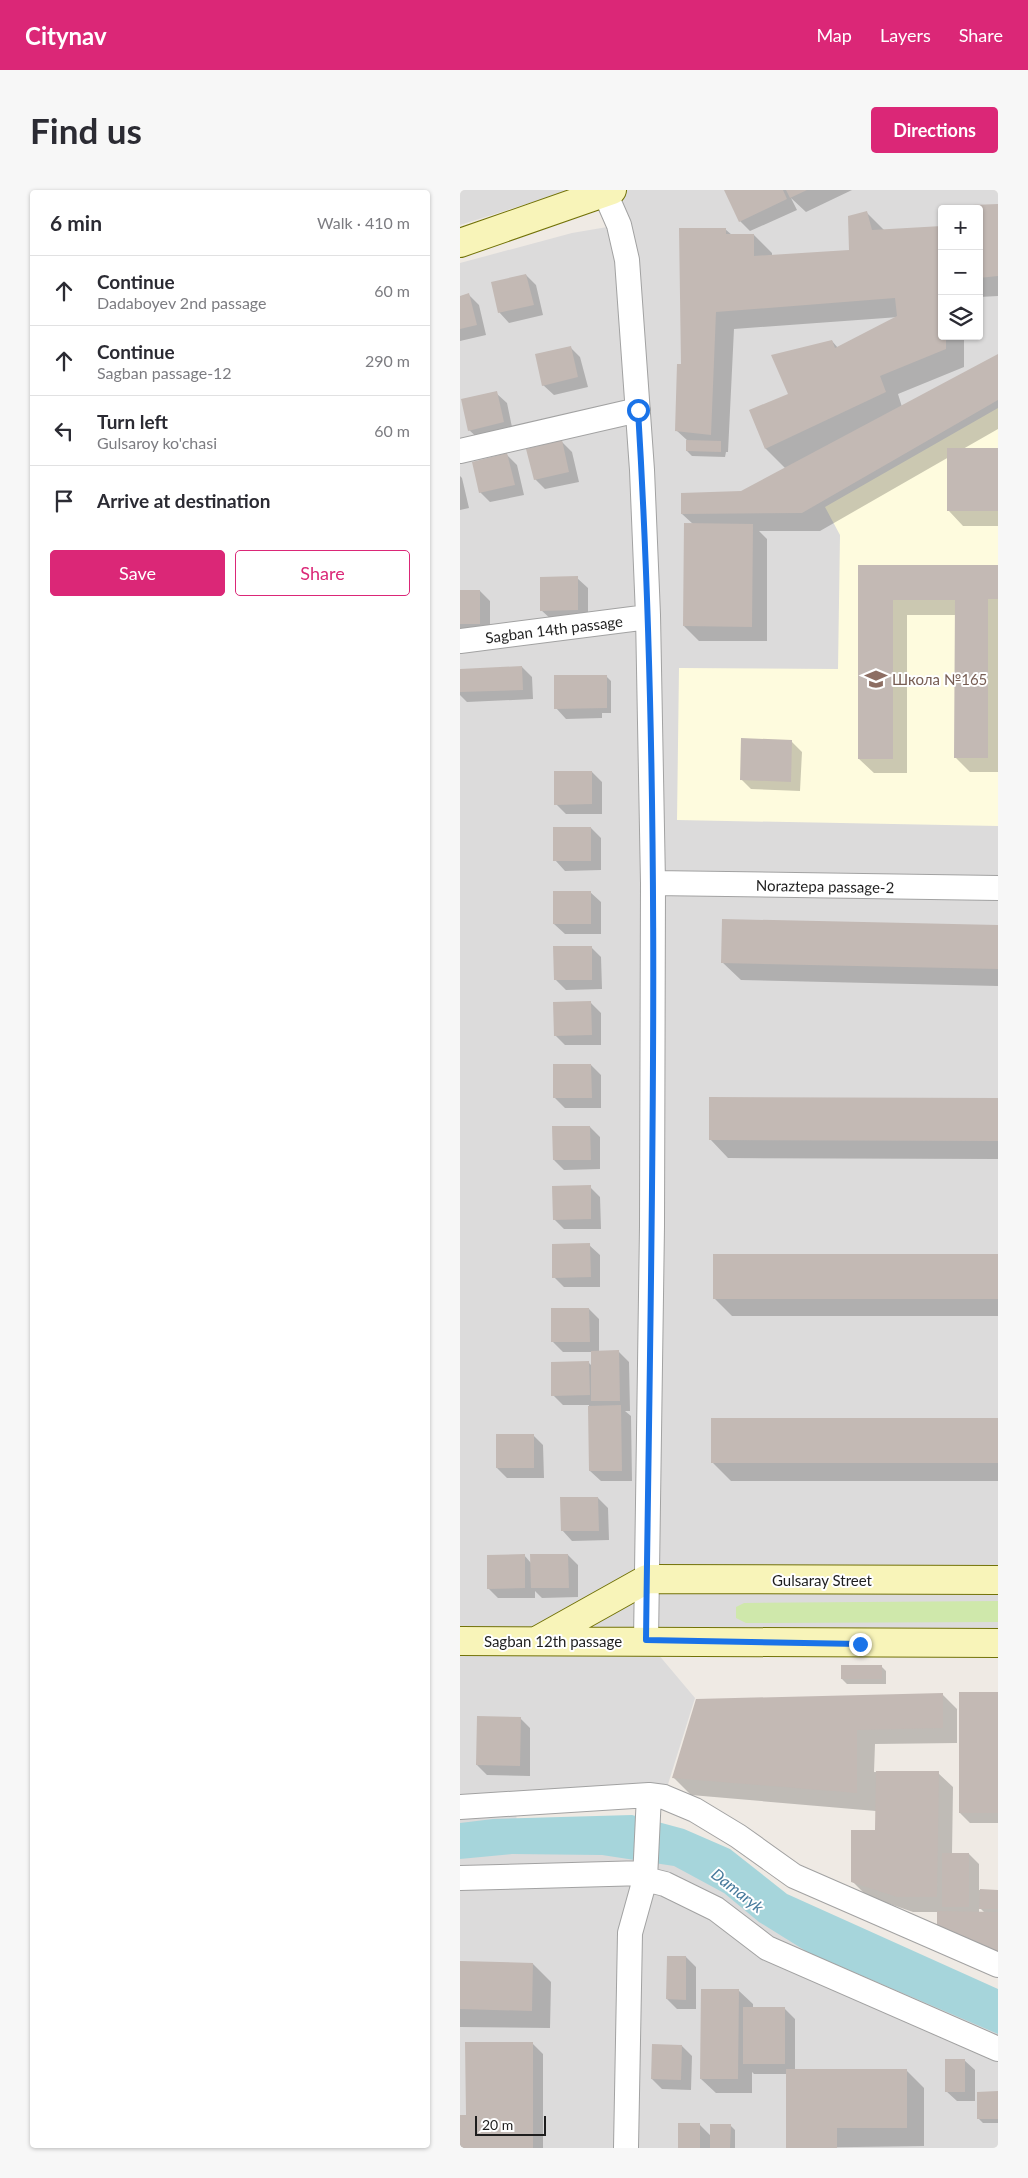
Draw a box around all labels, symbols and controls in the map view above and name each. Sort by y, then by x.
text: Citynav [25,21,107,50]
text: Map [816,24,852,46]
text: Layers [880,24,931,46]
text: Share [959,24,1003,46]
button: Directions [871,107,998,153]
text: Find us [30,109,142,151]
map controls [938,205,983,340]
button: + [938,205,983,250]
text: 6 min [50,210,102,235]
text: Walk · 410 m [317,213,410,232]
button: − [938,250,983,295]
text: Continue [97,270,175,293]
icon: ahead [50,277,78,305]
text: 60 m [374,281,410,300]
text: Dadaboyev 2nd passage [97,293,267,312]
button: layers [938,295,983,340]
text: Continue [97,340,175,363]
icon: ahead [50,347,78,375]
text: 290 m [365,351,410,370]
text: Sagban passage-12 [97,363,232,382]
route start [627,399,650,422]
text: Turn left [97,410,168,433]
icon: left [50,417,78,445]
text: 60 m [374,421,410,440]
text: Gulsaroy ko'chasi [97,433,217,452]
icon: arrive [50,487,78,515]
text: Arrive at destination [97,489,270,512]
button: Save [50,550,225,596]
button: Share [235,550,410,596]
street label: Sagban 14th passage [484,612,624,646]
school or university icon: Школа №165 [863,666,889,692]
place label: Школа №165 [892,670,987,688]
street label: Noraztepa passage-2 [756,876,894,896]
street label: Gulsaray Street [772,1571,873,1589]
street label: Sagban 12th passage [484,1632,622,1650]
route end [849,1633,872,1656]
water label: Damaryk [708,1864,768,1916]
scale bar [475,2113,546,2136]
text: 20 m [482,2116,513,2133]

